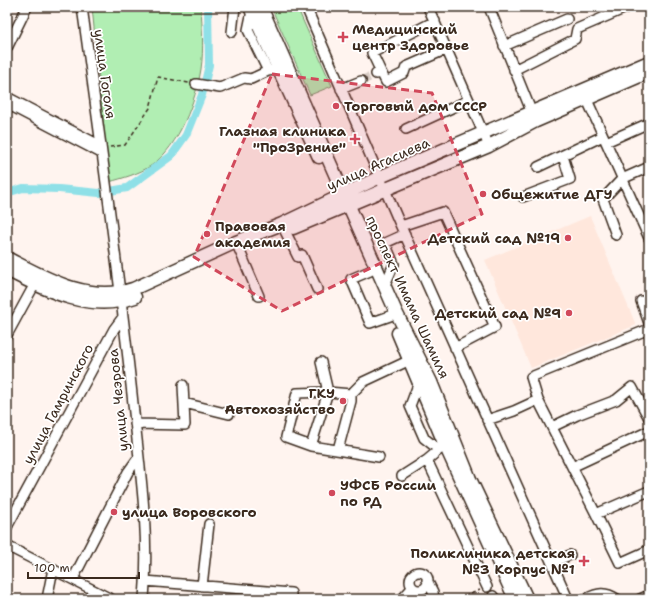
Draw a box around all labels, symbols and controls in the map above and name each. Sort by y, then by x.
place label: Медицинский центр Здоровье [352,20,469,54]
street label: улица Гоголя [90,28,120,120]
marker: Медицинский центр Здоровье [337,31,349,43]
place label: Торговый дом СССР [344,97,487,115]
marker: Торговый дом СССР [331,101,341,111]
place label: Глазная клиника "ПроЗрение" [219,122,346,156]
street label: улица Агасиева [324,133,433,195]
marker: Глазная клиника "ПроЗрение" [349,133,361,145]
place label: Общежитие ДГУ [491,185,612,203]
marker: Общежитие ДГУ [478,189,488,199]
street label: проспект Имама Шамиля [362,213,454,381]
place label: Правовая академия [215,217,291,251]
marker: Правовая академия [202,229,212,239]
place label: Детский сад №19 [428,229,560,247]
marker: Детский сад №19 [563,233,573,243]
place label: Детский сад №9 [435,304,561,322]
marker: Детский сад №9 [564,308,574,318]
street label: улица Гамринского [19,341,97,467]
street label: улица Чеэрова [104,347,132,452]
place label: ГКУ Автохозяйство [224,384,335,418]
marker: ГКУ Автохозяйство [338,396,348,406]
place label: УФСБ России по РД [340,476,437,510]
marker: УФСБ России по РД [327,488,337,498]
place label: улица Воровского [122,503,257,521]
marker: улица Воровского [109,507,119,517]
place label: Поликлиника детская №3 Корпус №1 [410,544,575,578]
scale bar [28,554,139,580]
marker: Поликлиника детская №3 Корпус №1 [578,555,590,567]
text: 100 m [34,560,70,576]

